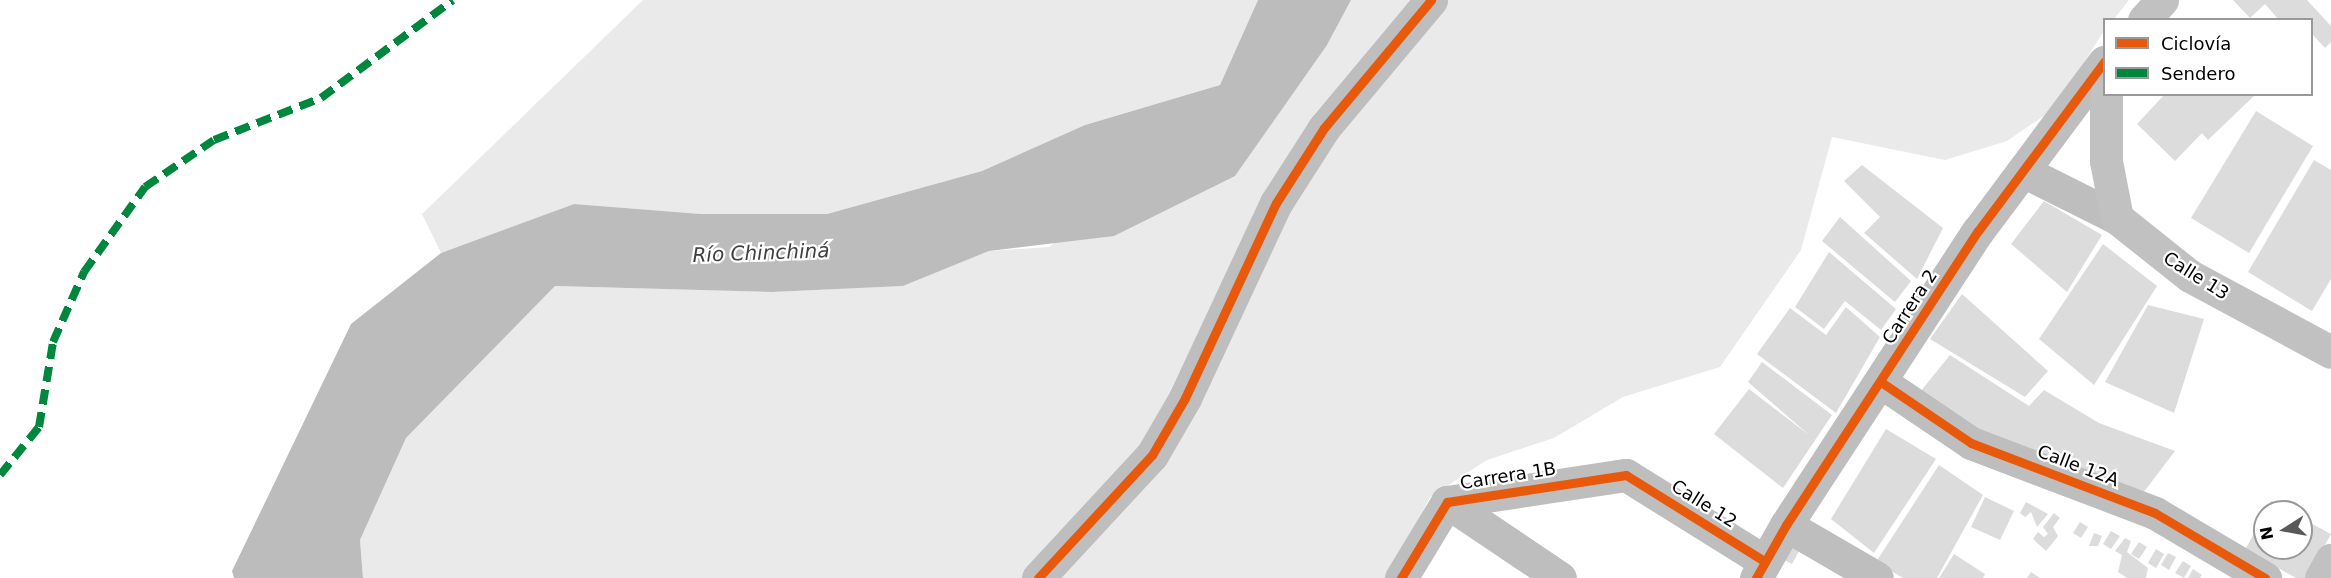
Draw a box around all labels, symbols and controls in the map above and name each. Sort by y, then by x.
legend [2103,18,2313,96]
text: Ciclovía [2161,33,2231,54]
text: Sendero [2161,63,2235,84]
water label: Río Chinchiná [692,239,830,267]
street label: Calle 13 [2159,247,2233,305]
street label: Carrera 2 [1878,266,1942,348]
street label: Calle 12A [2034,441,2122,491]
street label: Carrera 1B [1459,458,1557,494]
street label: Calle 12 [1667,475,1741,533]
north arrow [2253,500,2313,560]
text: N [2256,525,2277,542]

